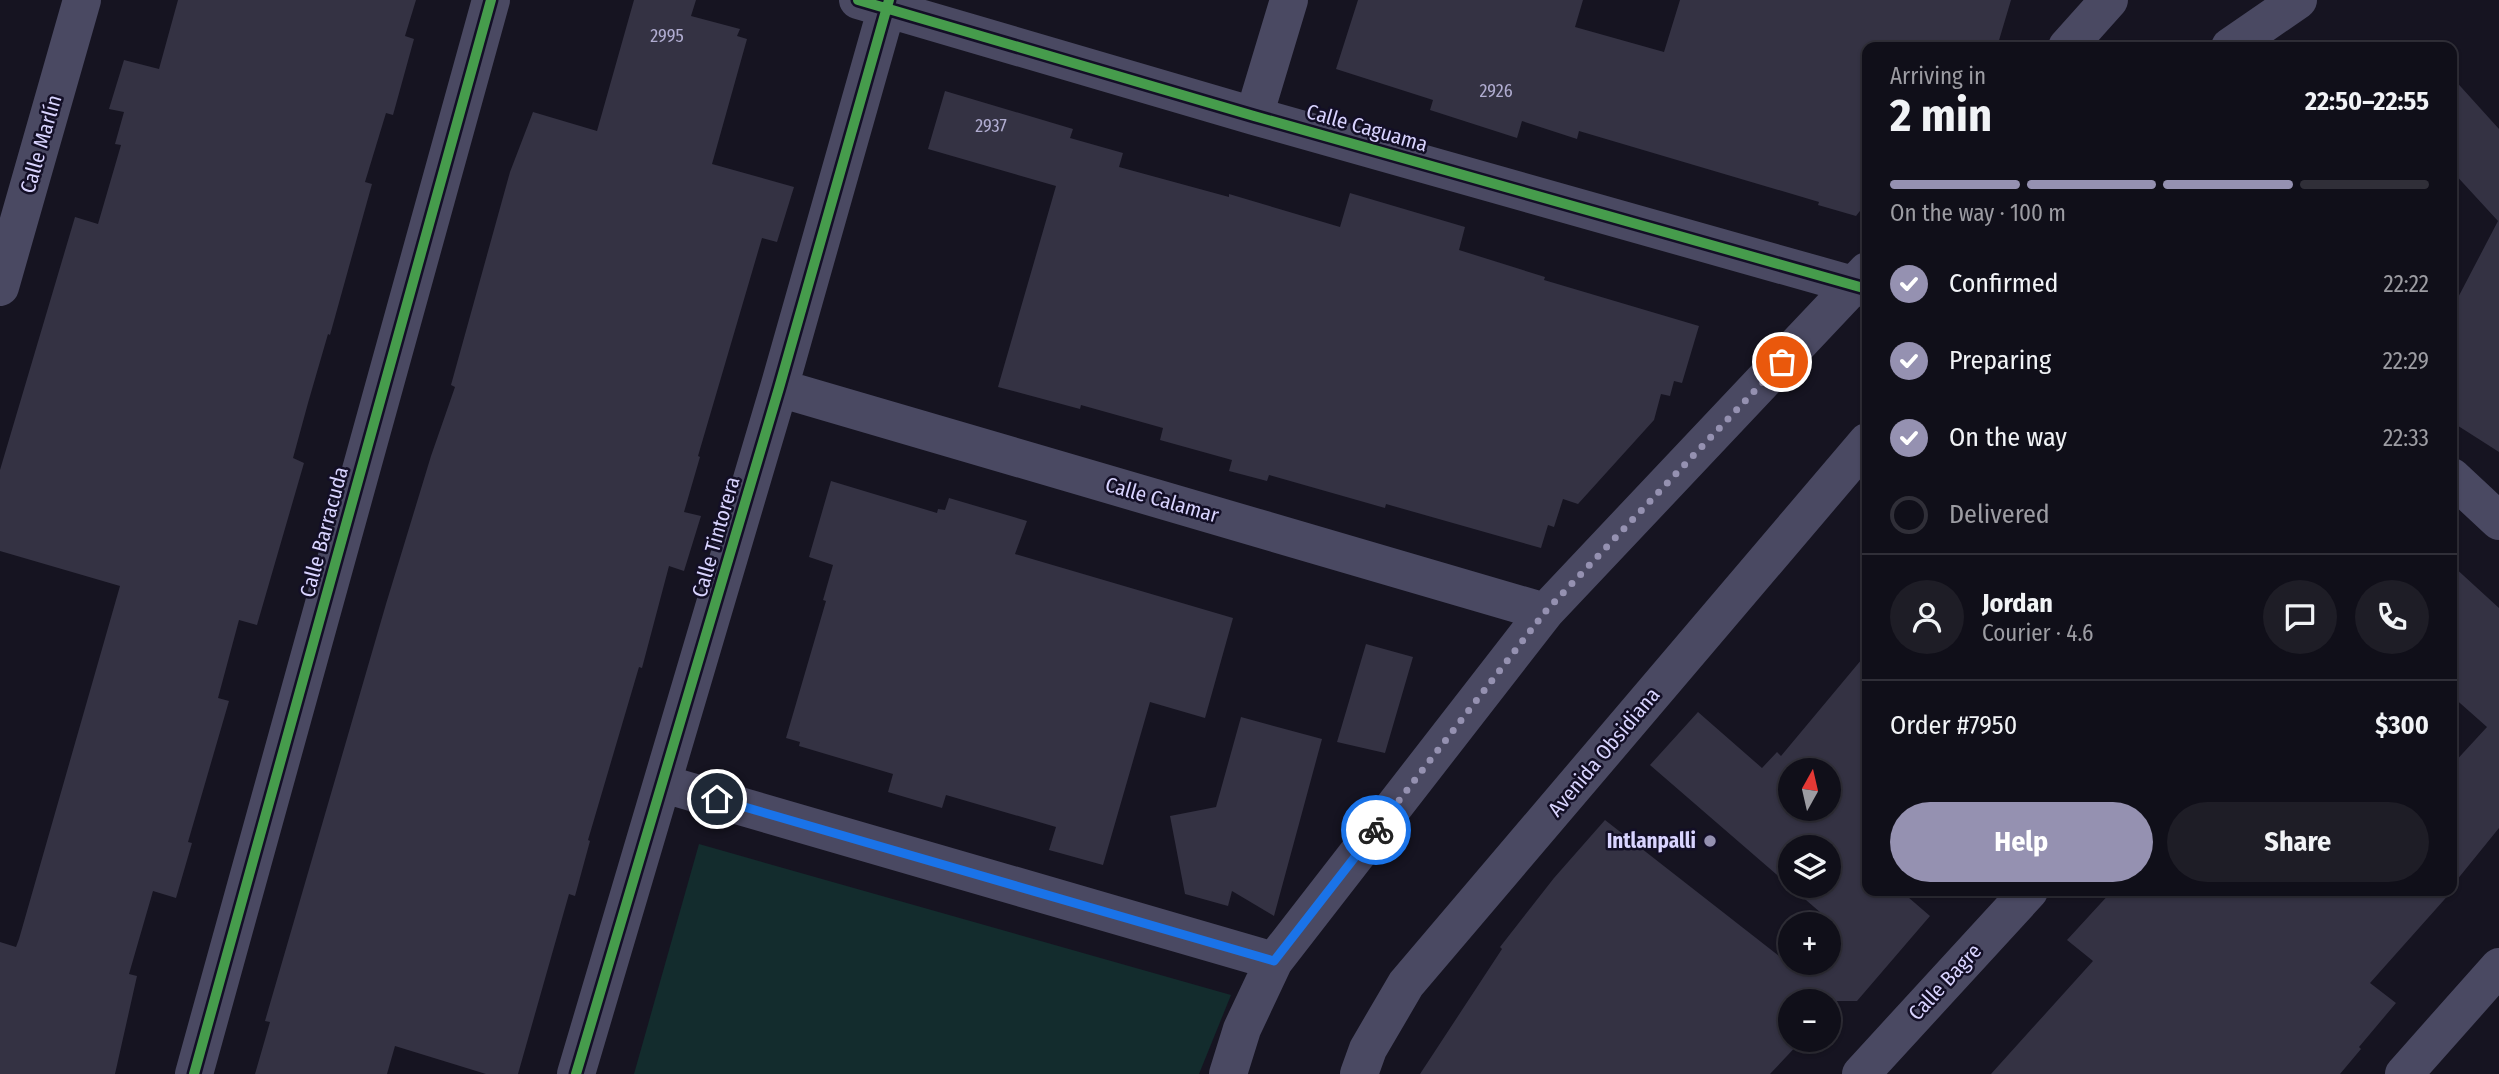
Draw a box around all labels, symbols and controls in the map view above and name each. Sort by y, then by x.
house number: 2995 [650,25,684,47]
text: Arriving in [1890,62,1986,90]
house number: 2926 [1479,80,1513,102]
text: 22:50–22:55 [2305,86,2429,117]
text: 2 min [1890,88,1992,143]
street label: Calle Marlín [15,92,67,196]
street label: Calle Caguama [1303,98,1431,158]
house number: 2937 [975,115,1007,137]
text: On the way · 100 m [1890,199,2066,227]
icon: check [1890,265,1928,303]
text: Confirmed [1949,268,2059,299]
text: 22:22 [2384,270,2429,298]
pin [1752,332,1812,392]
icon: check [1890,342,1928,380]
icon: bag [1763,343,1801,381]
text: Preparing [1949,345,2051,376]
text: 22:29 [2383,347,2429,375]
icon: check [1890,419,1928,457]
text: On the way [1949,422,2067,453]
text: 22:33 [2383,424,2429,452]
street label: Calle Barracuda [294,464,354,600]
street label: Calle Calamar [1102,471,1222,529]
street label: Calle Tintorera [686,474,746,600]
text: Delivered [1949,499,2050,530]
button: person [1890,580,1964,654]
button: chat [2263,580,2337,654]
button: phone [2355,580,2429,654]
text: Jordan [1982,588,2053,619]
text: Courier · 4.6 [1982,619,2093,647]
street label: Avenida Obsidiana [1543,682,1665,822]
text: Order #7950 [1890,710,2017,741]
text: $300 [2375,710,2429,741]
north arrow [1778,758,1841,821]
map controls [1778,758,1841,1052]
pin [687,769,747,829]
icon: home [698,780,736,818]
courier [1341,795,1411,865]
button: Help [1890,802,2153,882]
button: Share [2167,802,2429,882]
icon: bike [1357,811,1395,849]
place label: Intlanpalli [1607,828,1696,854]
marker: Intlanpalli [1702,833,1718,849]
button: layers [1778,835,1841,898]
button: + [1778,912,1841,975]
street label: Calle Bagre [1903,938,1987,1026]
button: − [1778,989,1841,1052]

